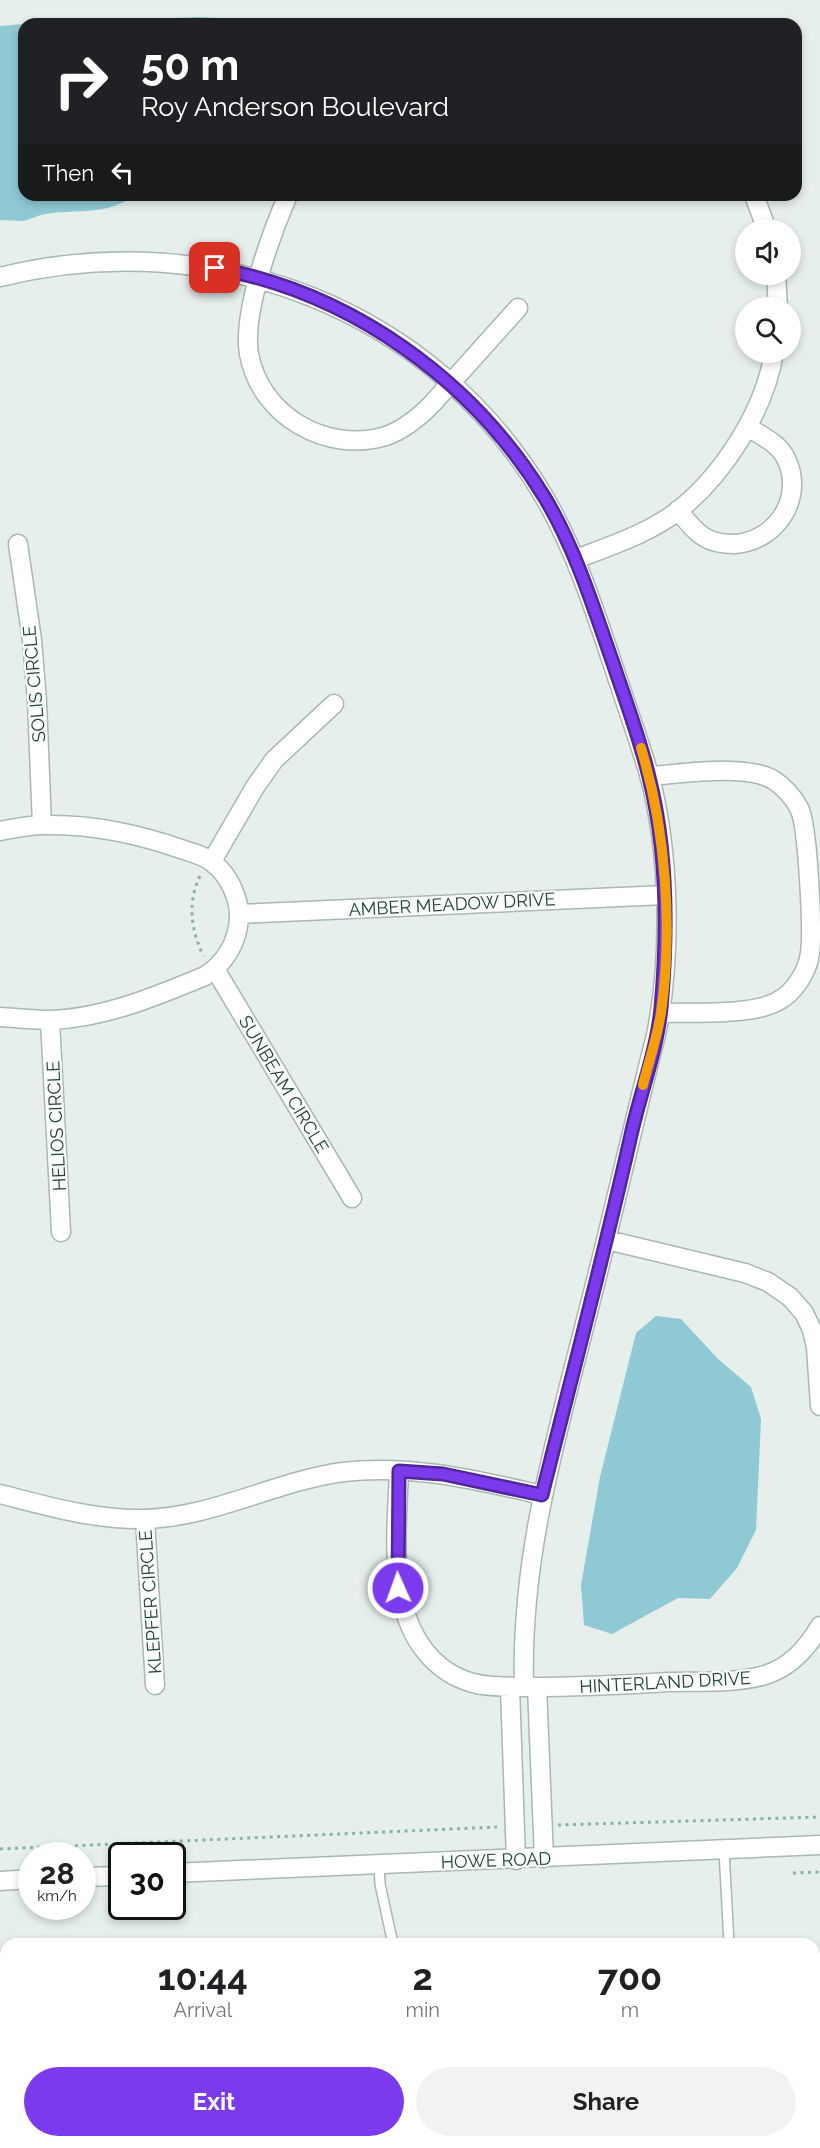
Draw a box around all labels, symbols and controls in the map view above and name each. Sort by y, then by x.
text: 50 m [141,41,239,90]
icon: right [42,42,120,120]
text: Roy Anderson Boulevard [141,91,449,122]
icon: left [106,156,139,189]
text: Then [42,160,94,186]
map controls [735,219,801,363]
button: sound [735,219,801,285]
pin [189,242,240,293]
icon: arrive [198,251,231,284]
button: search [735,297,801,363]
street label: SOLIS CIRCLE [18,625,50,743]
street label: AMBER MEADOW DRIVE [348,888,556,920]
street label: SUNBEAM CIRCLE [235,1012,333,1156]
street label: HELIOS CIRCLE [42,1060,70,1192]
street label: KLEPFER CIRCLE [134,1529,166,1675]
position arrow [366,1556,430,1620]
street label: HINTERLAND DRIVE [579,1667,751,1697]
speed limit sign: 30 [108,1842,186,1920]
street label: HOWE ROAD [440,1848,552,1872]
text: 28 [39,1856,75,1891]
text: km/h [37,1887,77,1905]
text: 10:44 [158,1956,248,1998]
text: 2 [413,1956,433,1998]
text: 700 [598,1956,662,1998]
text: Arrival [173,1998,232,2022]
text: min [406,1998,440,2022]
text: m [621,1998,639,2022]
button: Exit [24,2067,404,2136]
button: Share [416,2067,796,2136]

